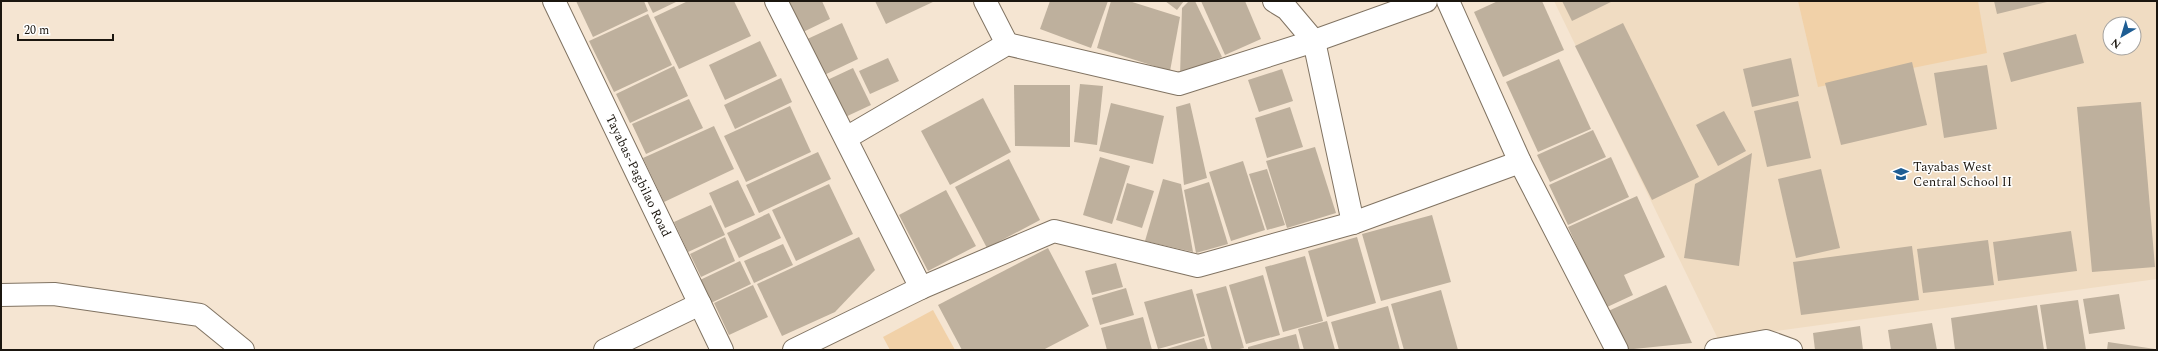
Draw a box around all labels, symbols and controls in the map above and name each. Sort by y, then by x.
scale bar [18,16,113,42]
north arrow [2102,16,2142,56]
text: 20 m [24,21,49,40]
text: N [2107,34,2125,53]
street label: Tayabas-Pagbilao Road [600,111,676,240]
place label: Tayabas West Central School II [1913,157,2012,192]
school or university icon: Tayabas West Central School II [1892,165,1910,183]

